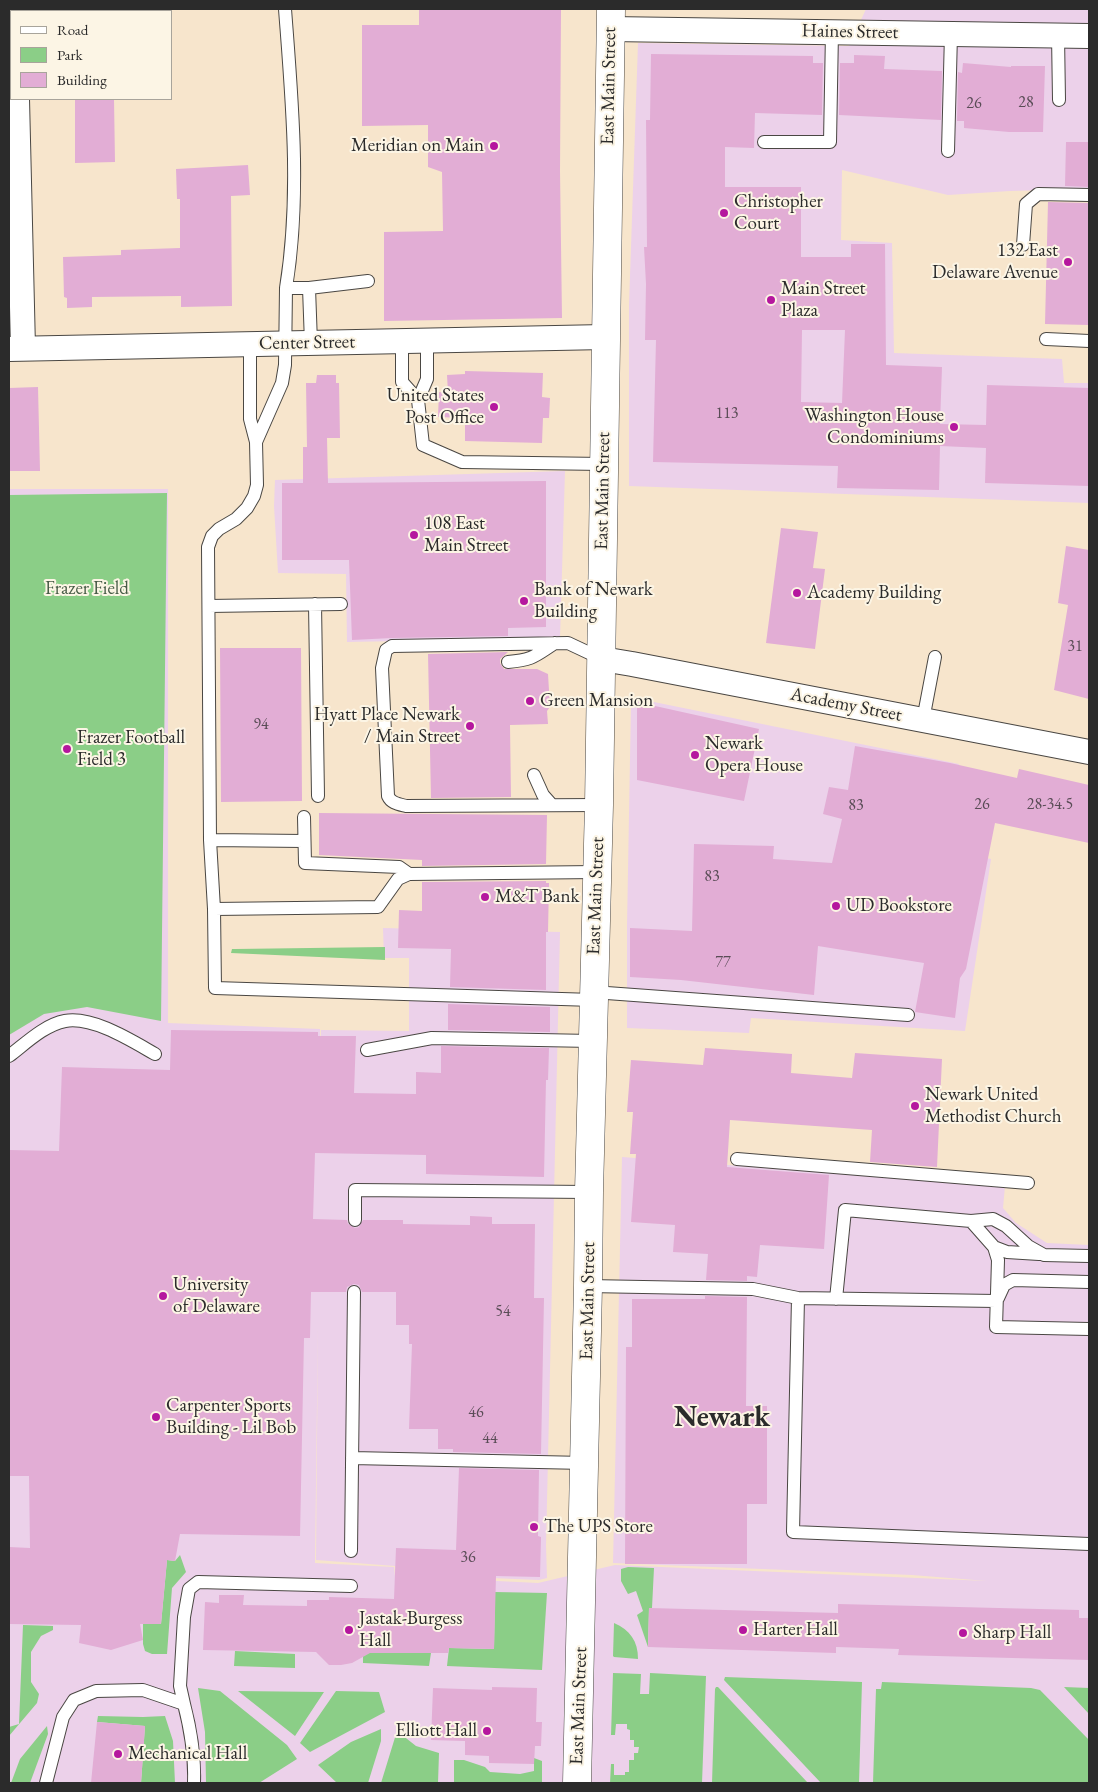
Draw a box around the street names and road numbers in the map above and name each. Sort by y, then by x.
street label: Haines Street [801,20,899,44]
street label: East Main Street [597,27,621,145]
street label: Center Street [259,331,355,355]
street label: East Main Street [591,432,615,550]
street label: Academy Street [788,683,904,727]
street label: East Main Street [583,837,609,955]
street label: East Main Street [576,1242,600,1360]
street label: East Main Street [566,1647,592,1765]

